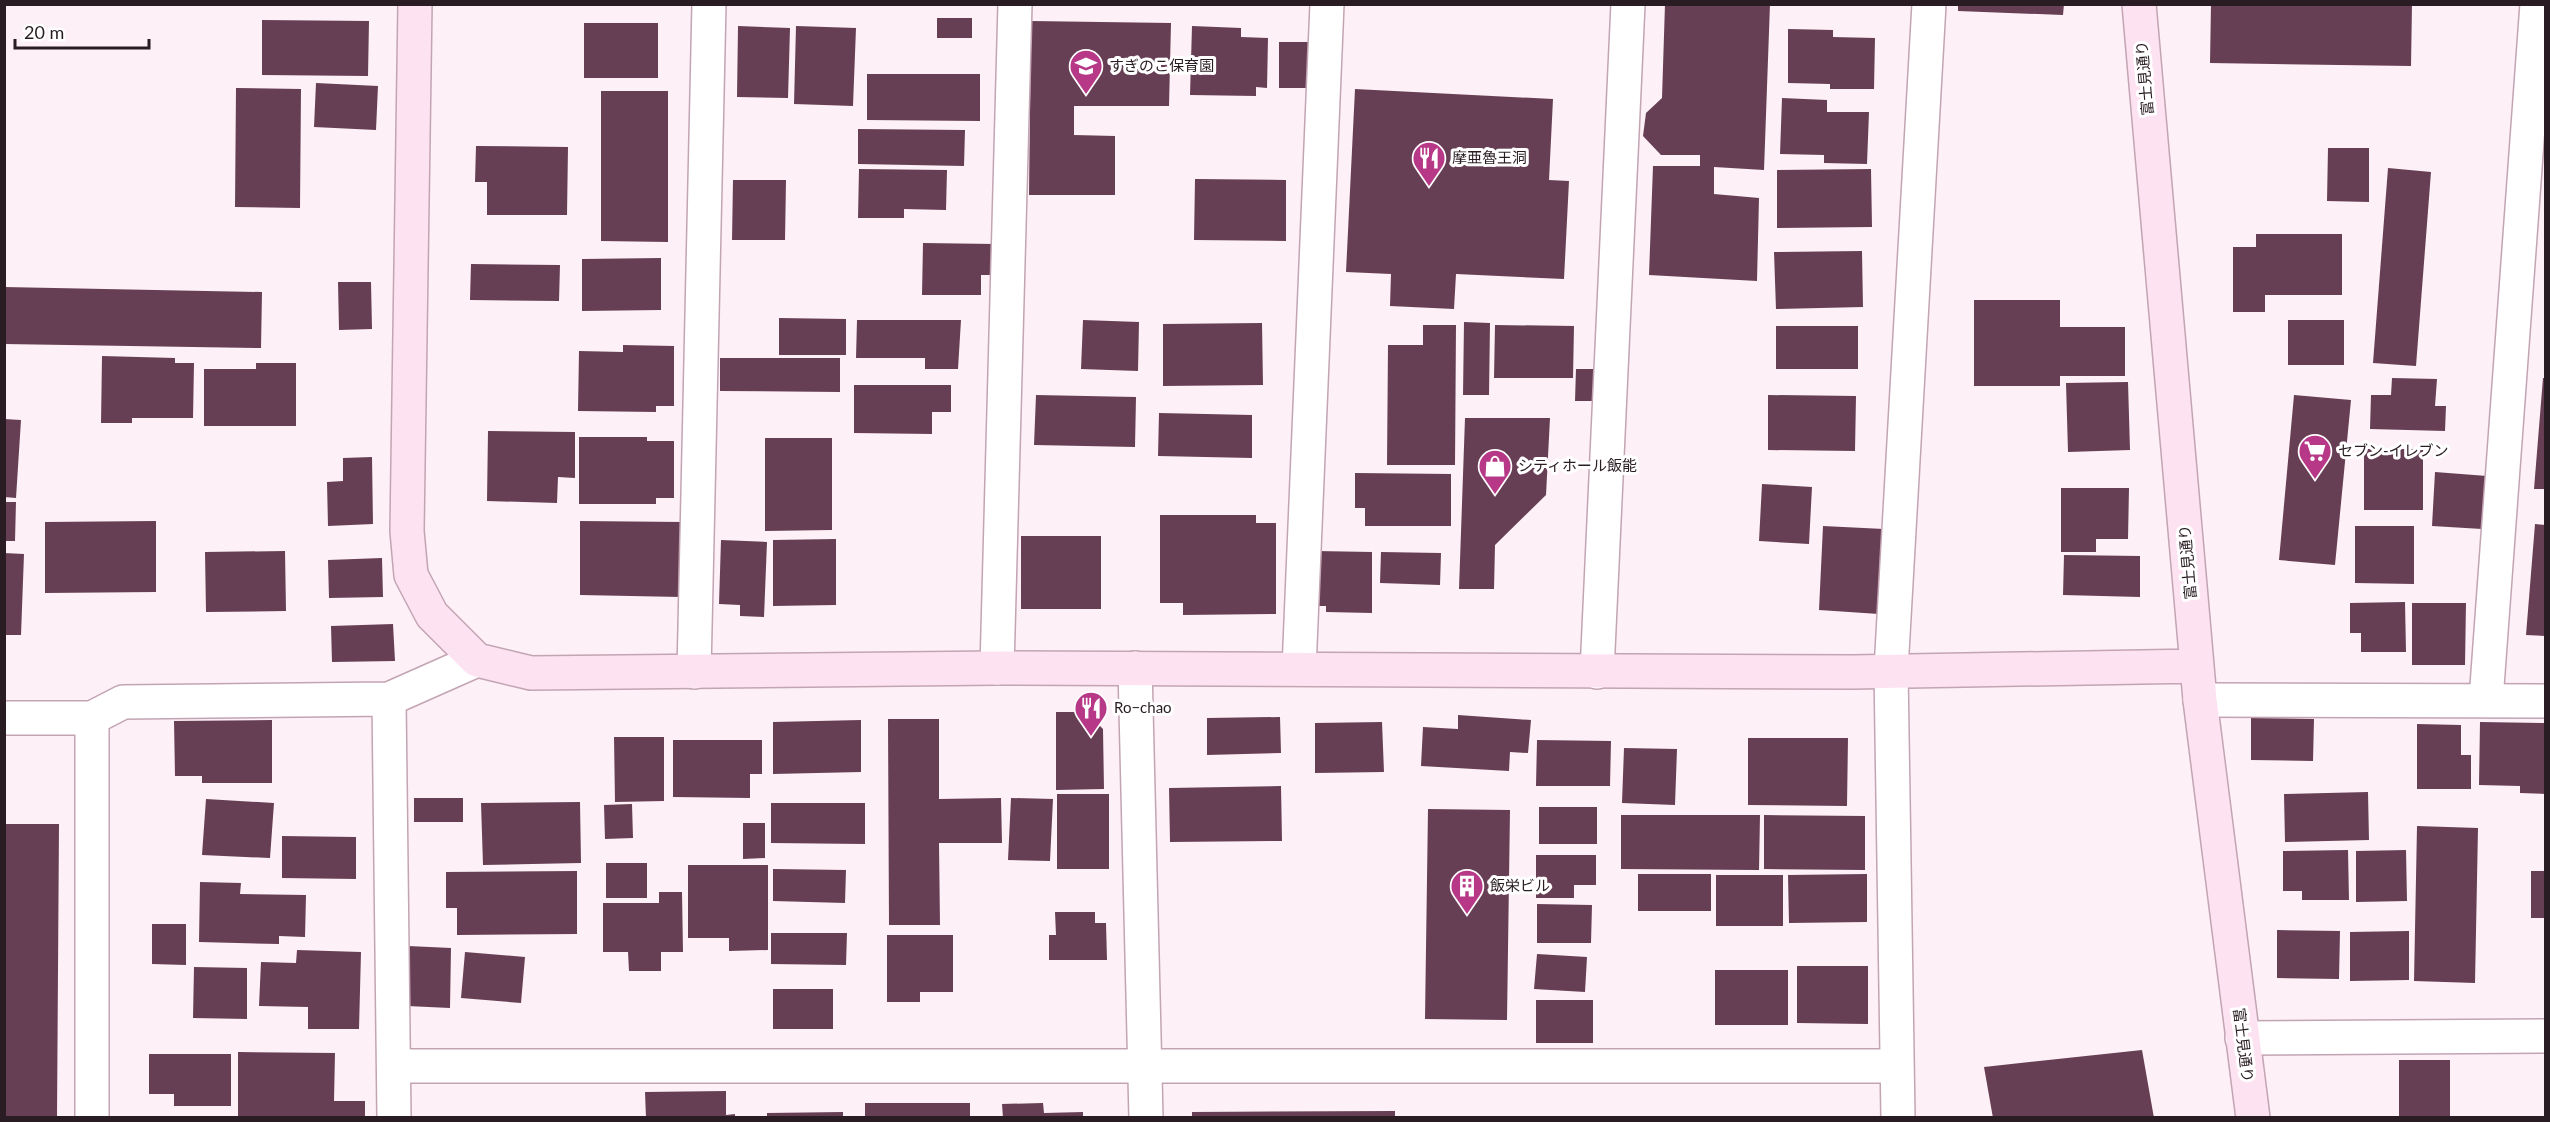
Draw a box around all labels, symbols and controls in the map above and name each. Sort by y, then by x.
scale bar [15,12,148,50]
text: 20 m [24,21,64,43]
street label: 富士見通り [2132,40,2156,116]
school or university icon: すぎのこ保育園 [1068,48,1104,95]
place label: すぎのこ保育園 [1109,56,1214,74]
restaurant icon: 摩亜魯王洞 [1411,140,1447,187]
place label: 摩亜魯王洞 [1452,148,1527,166]
supermarket icon: セブン-イレブン [2297,433,2333,480]
place label: セブン-イレブン [2338,441,2449,459]
shop icon: シティホール飯能 [1477,448,1513,495]
place label: シティホール飯能 [1518,456,1637,474]
street label: 富士見通り [2175,524,2199,600]
restaurant icon: Ro−chao [1073,690,1109,737]
place label: Ro−chao [1114,698,1172,716]
building icon: 飯栄ビル [1449,868,1485,915]
place label: 飯栄ビル [1490,876,1550,894]
street label: 富士見通り [2230,1007,2257,1083]

